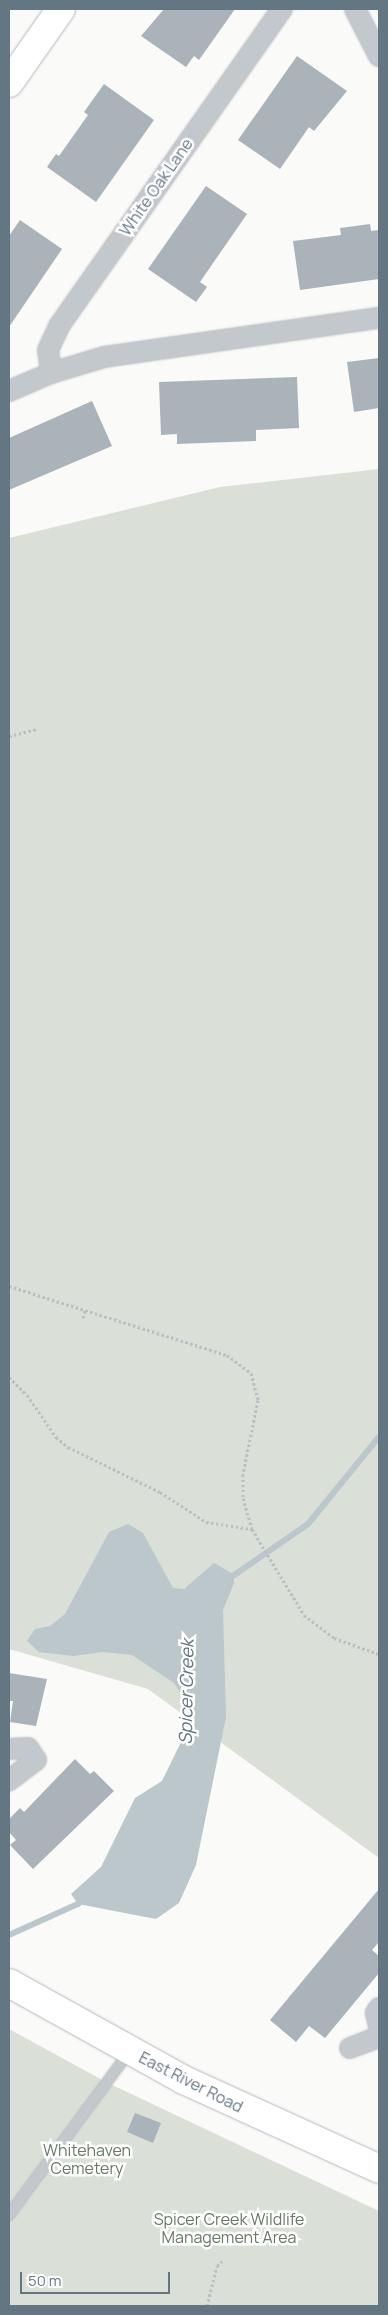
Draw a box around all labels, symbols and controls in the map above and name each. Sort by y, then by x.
street label: White Oak Lane [115,135,197,239]
water label: Spicer Creek [174,1639,198,1745]
street label: East River Road [136,2048,246,2116]
park label: Whitehaven Cemetery [43,2140,131,2178]
park label: Spicer Creek Wildlife Management Area [154,2209,304,2247]
scale bar [22,2262,172,2294]
text: 50 m [28,2270,62,2291]

